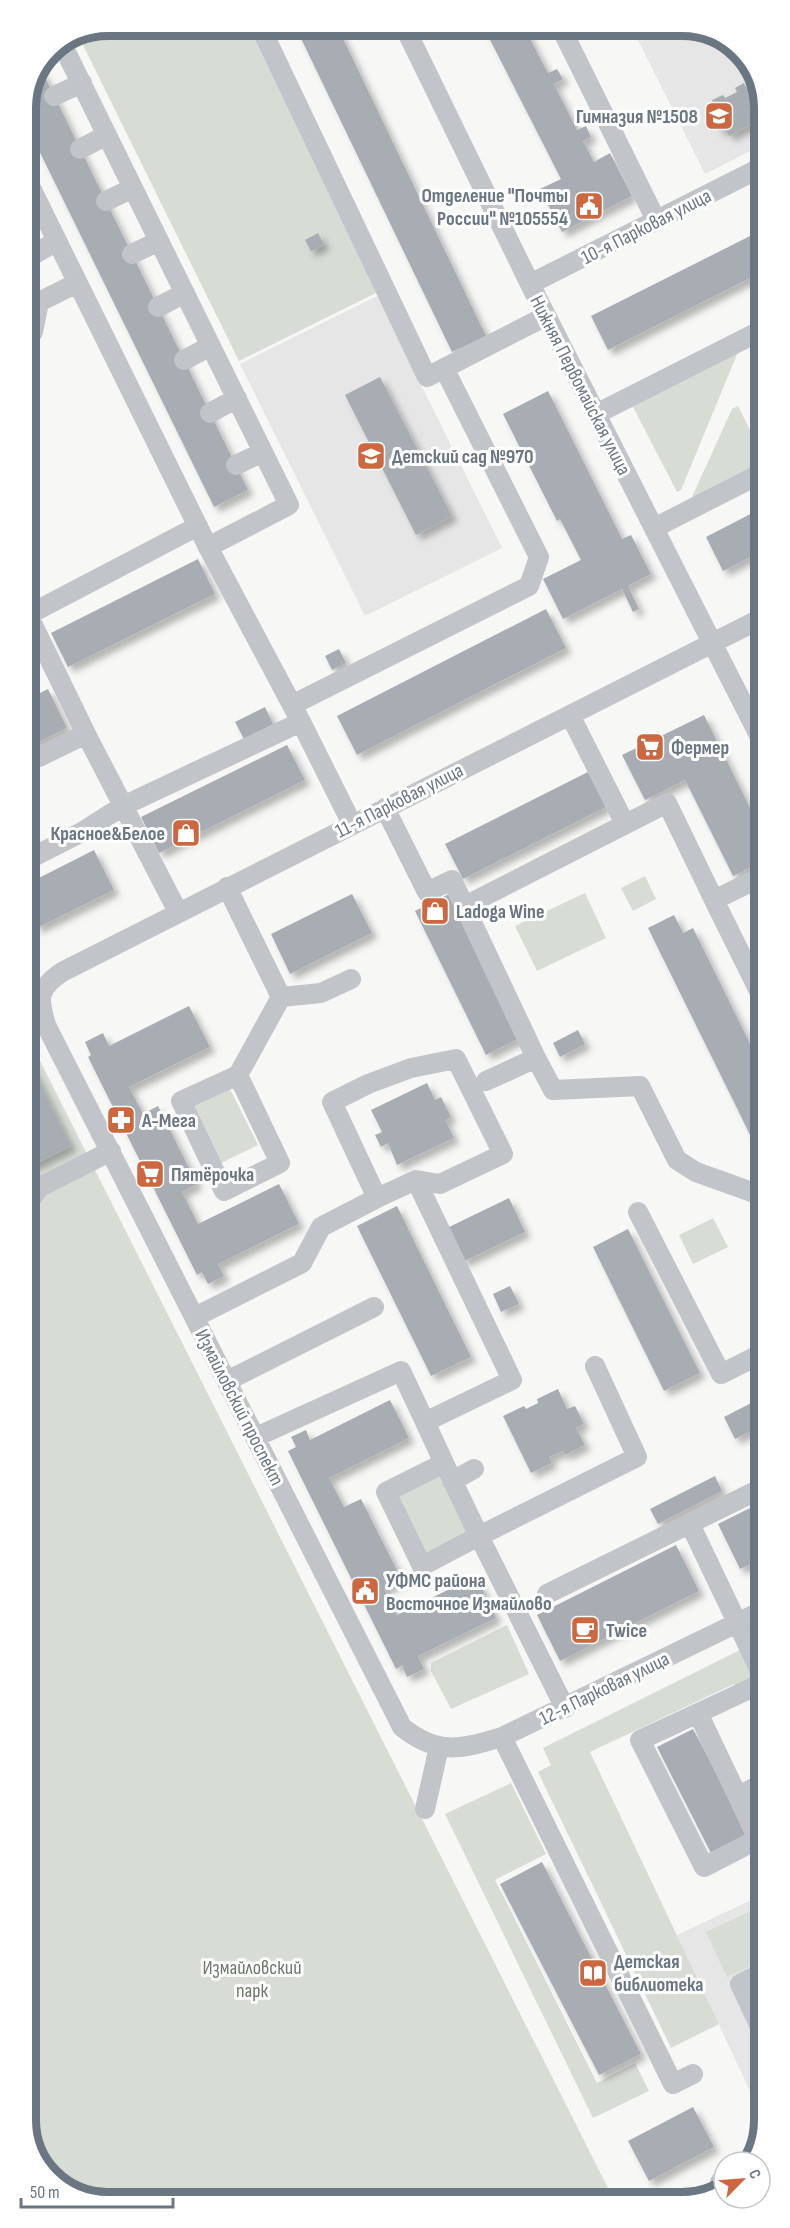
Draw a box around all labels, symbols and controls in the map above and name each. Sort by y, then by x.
school or university icon: Гимназия №1508 [703,100,735,132]
place label: Гимназия №1508 [576,105,698,129]
place label: Отделение "Почты России" №105554 [421,184,568,231]
street label: 10-я Парковая улица [578,184,715,270]
public building icon: Отделение "Почты России" №105554 [573,190,605,222]
street label: Нижняя Первомайская улица [524,292,636,479]
school or university icon: Детский сад №970 [355,440,387,472]
place label: Детский сад №970 [392,445,534,469]
supermarket icon: Фермер [634,731,666,763]
place label: Фермер [671,736,729,760]
street label: 11-я Парковая улица [332,758,467,843]
shop icon: Красное&Белое [170,817,202,849]
place label: Красное&Белое [50,822,165,846]
shop icon: Ladoga Wine [419,895,451,927]
place label: Ladoga Wine [456,900,545,924]
pharmacy icon: А-Мега [105,1104,137,1136]
place label: А-Мега [141,1109,196,1133]
supermarket icon: Пятёрочка [134,1158,166,1190]
place label: Пятёрочка [171,1163,254,1187]
street label: Измайловский проспект [189,1325,289,1490]
place label: УФМС района Восточное Измайлово [386,1569,552,1616]
public building icon: УФМС района Восточное Измайлово [349,1575,381,1607]
cafe icon: Twice [569,1614,601,1646]
place label: Twice [606,1619,647,1643]
street label: 12-я Парковая улица [536,1647,673,1731]
place label: Детская библиотека [614,1950,704,1997]
park label: Измайловский парк [202,1956,302,2003]
library icon: Детская библиотека [577,1957,609,1989]
north arrow [712,2150,772,2210]
text: С [744,2167,765,2182]
scale bar [21,2171,172,2209]
text: 50 m [30,2182,60,2203]

